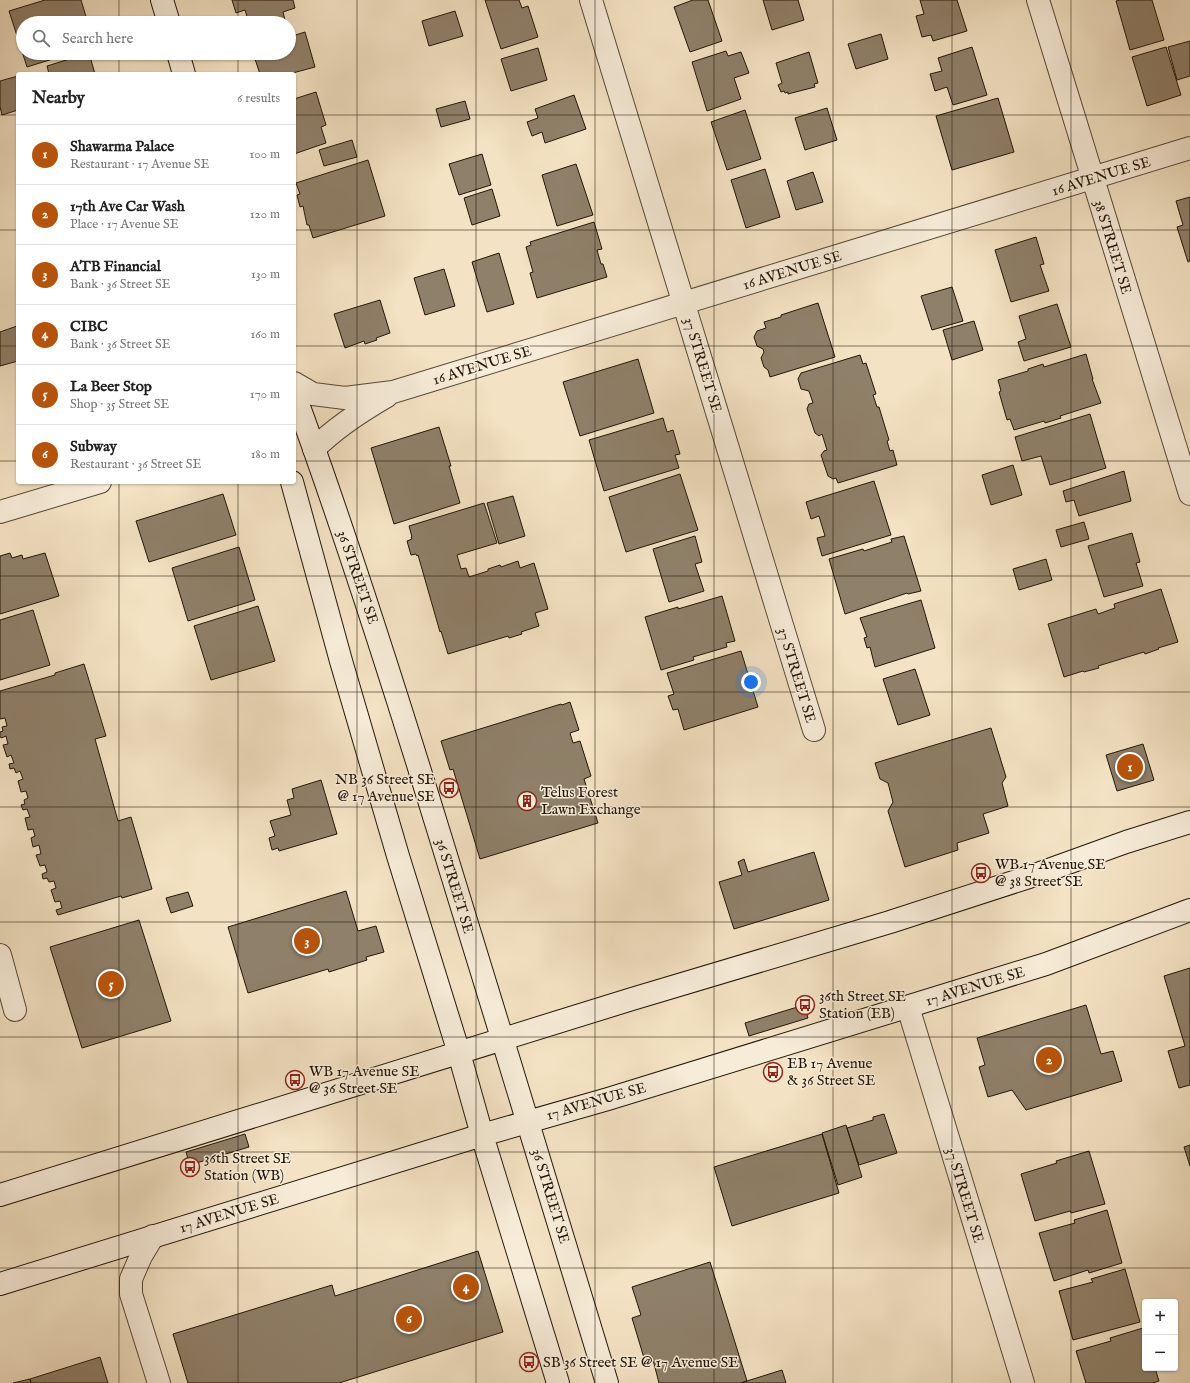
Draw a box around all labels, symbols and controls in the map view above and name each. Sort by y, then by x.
search box [16,16,296,60]
icon: search [30,27,52,49]
text: Search here [62,29,133,48]
text: Nearby [32,88,85,109]
text: 6 results [237,90,280,107]
text: Shawarma Palace [70,137,174,156]
text: 1 [43,146,47,163]
text: 100 m [250,146,280,163]
street label: 16 AVENUE SE [1049,152,1153,201]
text: Restaurant · 17 Avenue SE [70,156,209,173]
text: 17th Ave Car Wash [70,197,185,216]
street label: 38 STREET SE [1089,198,1136,297]
text: 2 [42,206,48,223]
text: 120 m [250,206,280,223]
text: Place · 17 Avenue SE [70,216,179,233]
street label: 16 AVENUE SE [740,246,844,295]
text: ATB Financial [70,257,161,276]
text: 3 [43,266,47,283]
text: 130 m [251,266,280,283]
text: Bank · 36 Street SE [70,276,171,293]
street label: 37 STREET SE [679,315,726,415]
text: CIBC [70,317,108,336]
text: 4 [42,326,48,343]
text: 160 m [250,326,280,343]
text: Bank · 36 Street SE [70,336,171,353]
street label: 16 AVENUE SE [430,341,534,390]
text: La Beer Stop [70,377,152,396]
text: 5 [43,386,47,403]
text: 170 m [250,386,280,403]
text: Shop · 35 Street SE [70,396,169,413]
text: Subway [70,437,117,456]
text: 6 [42,446,48,463]
text: 180 m [251,446,280,463]
text: Restaurant · 36 Street SE [70,456,201,473]
street label: 36 STREET SE [333,528,382,627]
street label: 37 STREET SE [773,625,820,725]
your location [741,672,761,692]
pin: 1 [1117,752,1143,782]
place label: NB 36 Street SE @ 17 Avenue SE [335,770,435,806]
bus stop icon: NB 36 Street SE @ 17 Avenue SE [438,777,460,799]
place label: Telus Forest Lawn Exchange [541,783,641,819]
building icon: Telus Forest Lawn Exchange [516,790,538,812]
street label: 36 STREET SE [431,836,478,936]
place label: WB 17 Avenue SE @ 38 Street SE [995,855,1106,891]
bus stop icon: WB 17 Avenue SE @ 38 Street SE [970,862,992,884]
pin: 3 [294,926,320,956]
street label: 17 AVENUE SE [923,962,1027,1011]
pin: 5 [98,969,124,999]
place label: 36th Street SE Station (EB) [819,987,906,1023]
bus stop icon: 36th Street SE Station (EB) [794,994,816,1016]
pin: 2 [1036,1045,1062,1075]
place label: EB 17 Avenue & 36 Street SE [787,1054,875,1090]
bus stop icon: EB 17 Avenue & 36 Street SE [762,1061,784,1083]
place label: WB 17 Avenue SE @ 36 Street SE [309,1062,420,1098]
bus stop icon: WB 17 Avenue SE @ 36 Street SE [284,1069,306,1091]
street label: 17 AVENUE SE [544,1078,648,1125]
street label: 37 STREET SE [941,1145,988,1245]
street label: 36 STREET SE [527,1146,574,1246]
place label: 36th Street SE Station (WB) [204,1149,291,1185]
bus stop icon: 36th Street SE Station (WB) [179,1156,201,1178]
street label: 17 AVENUE SE [177,1189,281,1238]
pin: 4 [453,1272,479,1302]
map controls [1142,1299,1178,1371]
button: + [1142,1299,1178,1335]
pin: 6 [396,1304,422,1334]
button: − [1142,1335,1178,1371]
bus stop icon: SB 36 Street SE @ 17 Avenue SE [518,1351,540,1373]
place label: SB 36 Street SE @ 17 Avenue SE [543,1353,739,1372]

